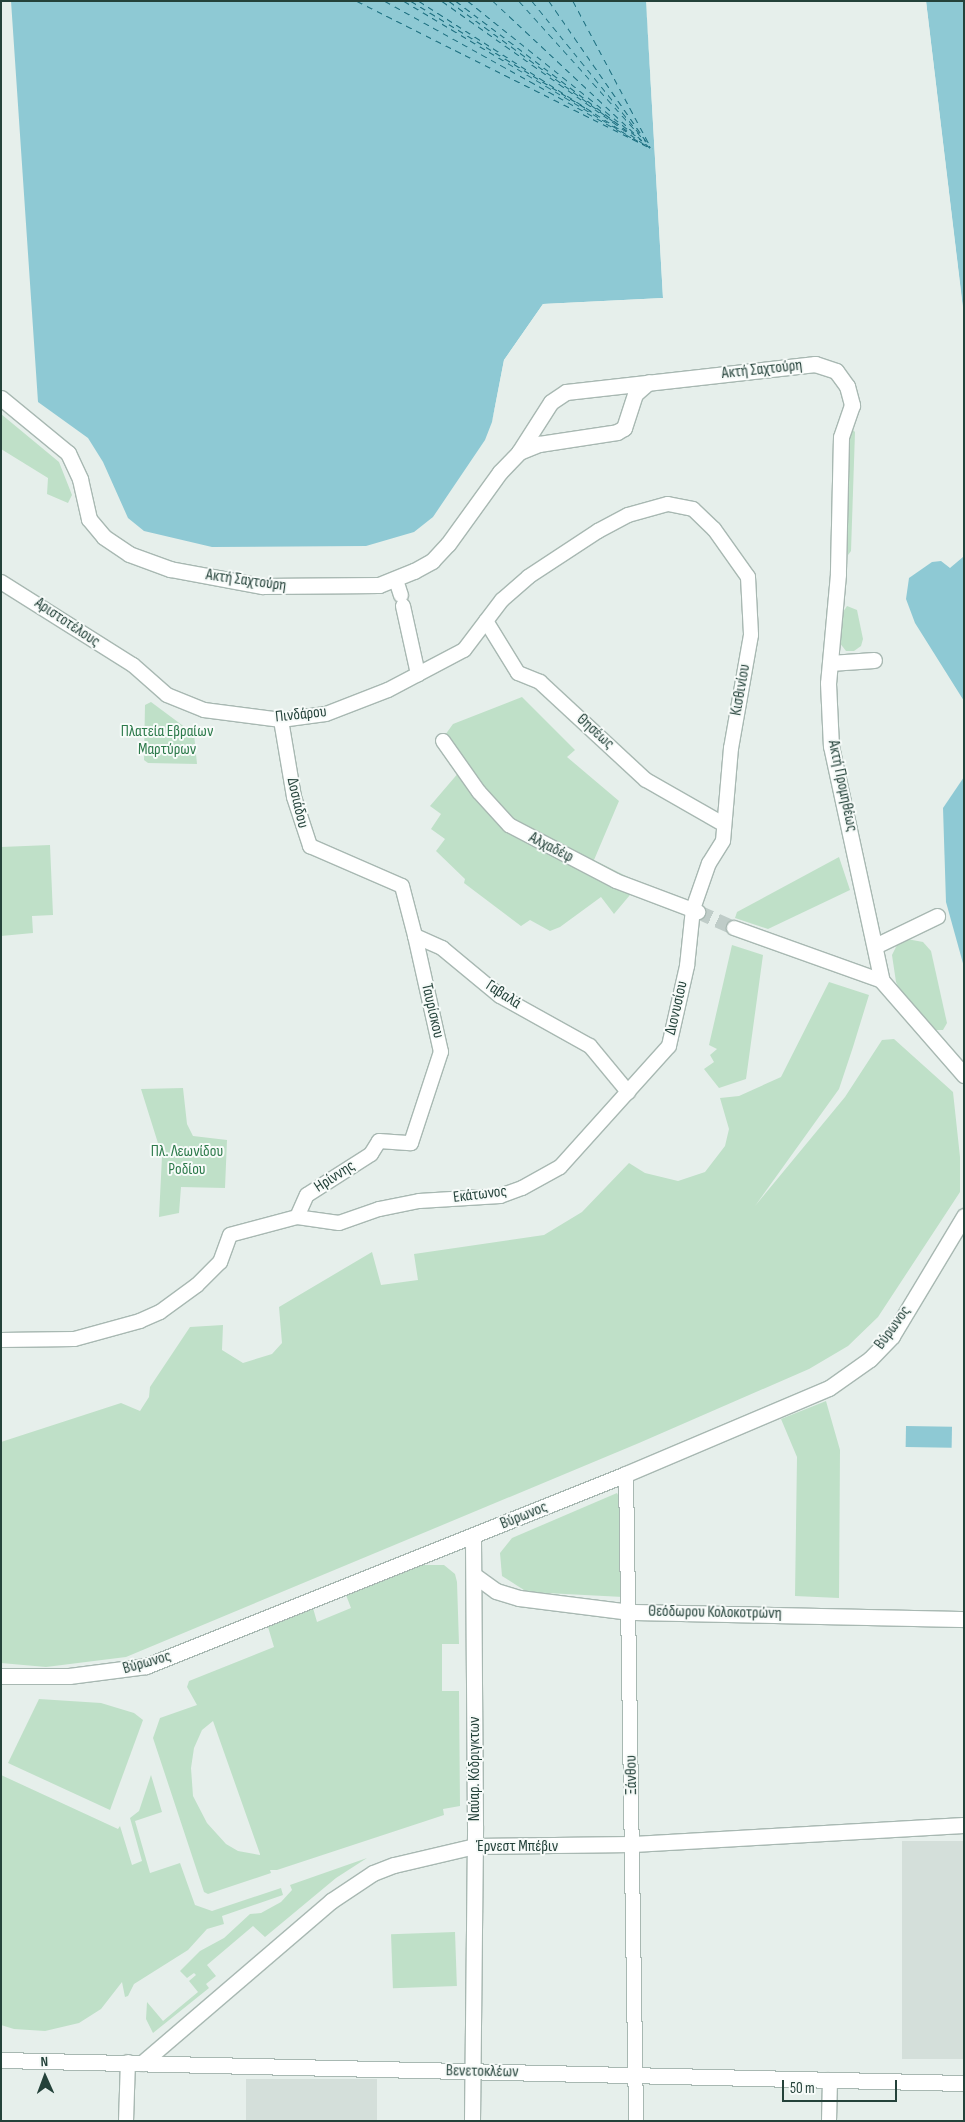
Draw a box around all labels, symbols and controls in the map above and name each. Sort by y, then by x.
street label: Ακτή Σαχτούρη [721,356,803,384]
street label: Ακτή Σαχτούρη [205,566,287,596]
street label: Αριστοτέλους [31,594,103,652]
street label: Κισθινίου [727,663,755,717]
street label: Πινδάρου [274,703,328,727]
street label: Θησέως [572,710,618,754]
park label: Πλατεία Εβραίων Μαρτύρων [121,722,213,760]
street label: Ακτή Προμηθέως [823,739,861,833]
street label: Δοσιάδου [282,776,312,830]
street label: Αλχαδέφ [525,829,577,867]
street label: Γαβαλά [482,977,524,1013]
street label: Διονυσίου [661,979,693,1037]
street label: Ταυρίσκου [416,982,448,1040]
park label: Πλ. Λεωνίδου Ροδίου [151,1142,223,1180]
street label: Ηρίννης [311,1157,359,1197]
street label: Εκάτωνος [452,1182,508,1208]
street label: Βύρωνος [871,1302,915,1354]
street label: Βύρωνος [498,1498,550,1534]
street label: Θεόδωρου Κολοκοτρώνη [648,1602,782,1624]
street label: Βύρωνος [121,1647,173,1679]
street label: Ναύαρ. Κόδριγκτων [465,1717,485,1821]
street label: Ξάνθου [622,1755,642,1795]
street label: Έρνεστ Μπέβιν [476,1837,558,1857]
north arrow [20,2052,70,2102]
text: N [40,2053,48,2070]
street label: Βενετοκλέων [446,2062,518,2082]
scale bar [785,2070,900,2102]
text: 50 m [790,2079,815,2098]

